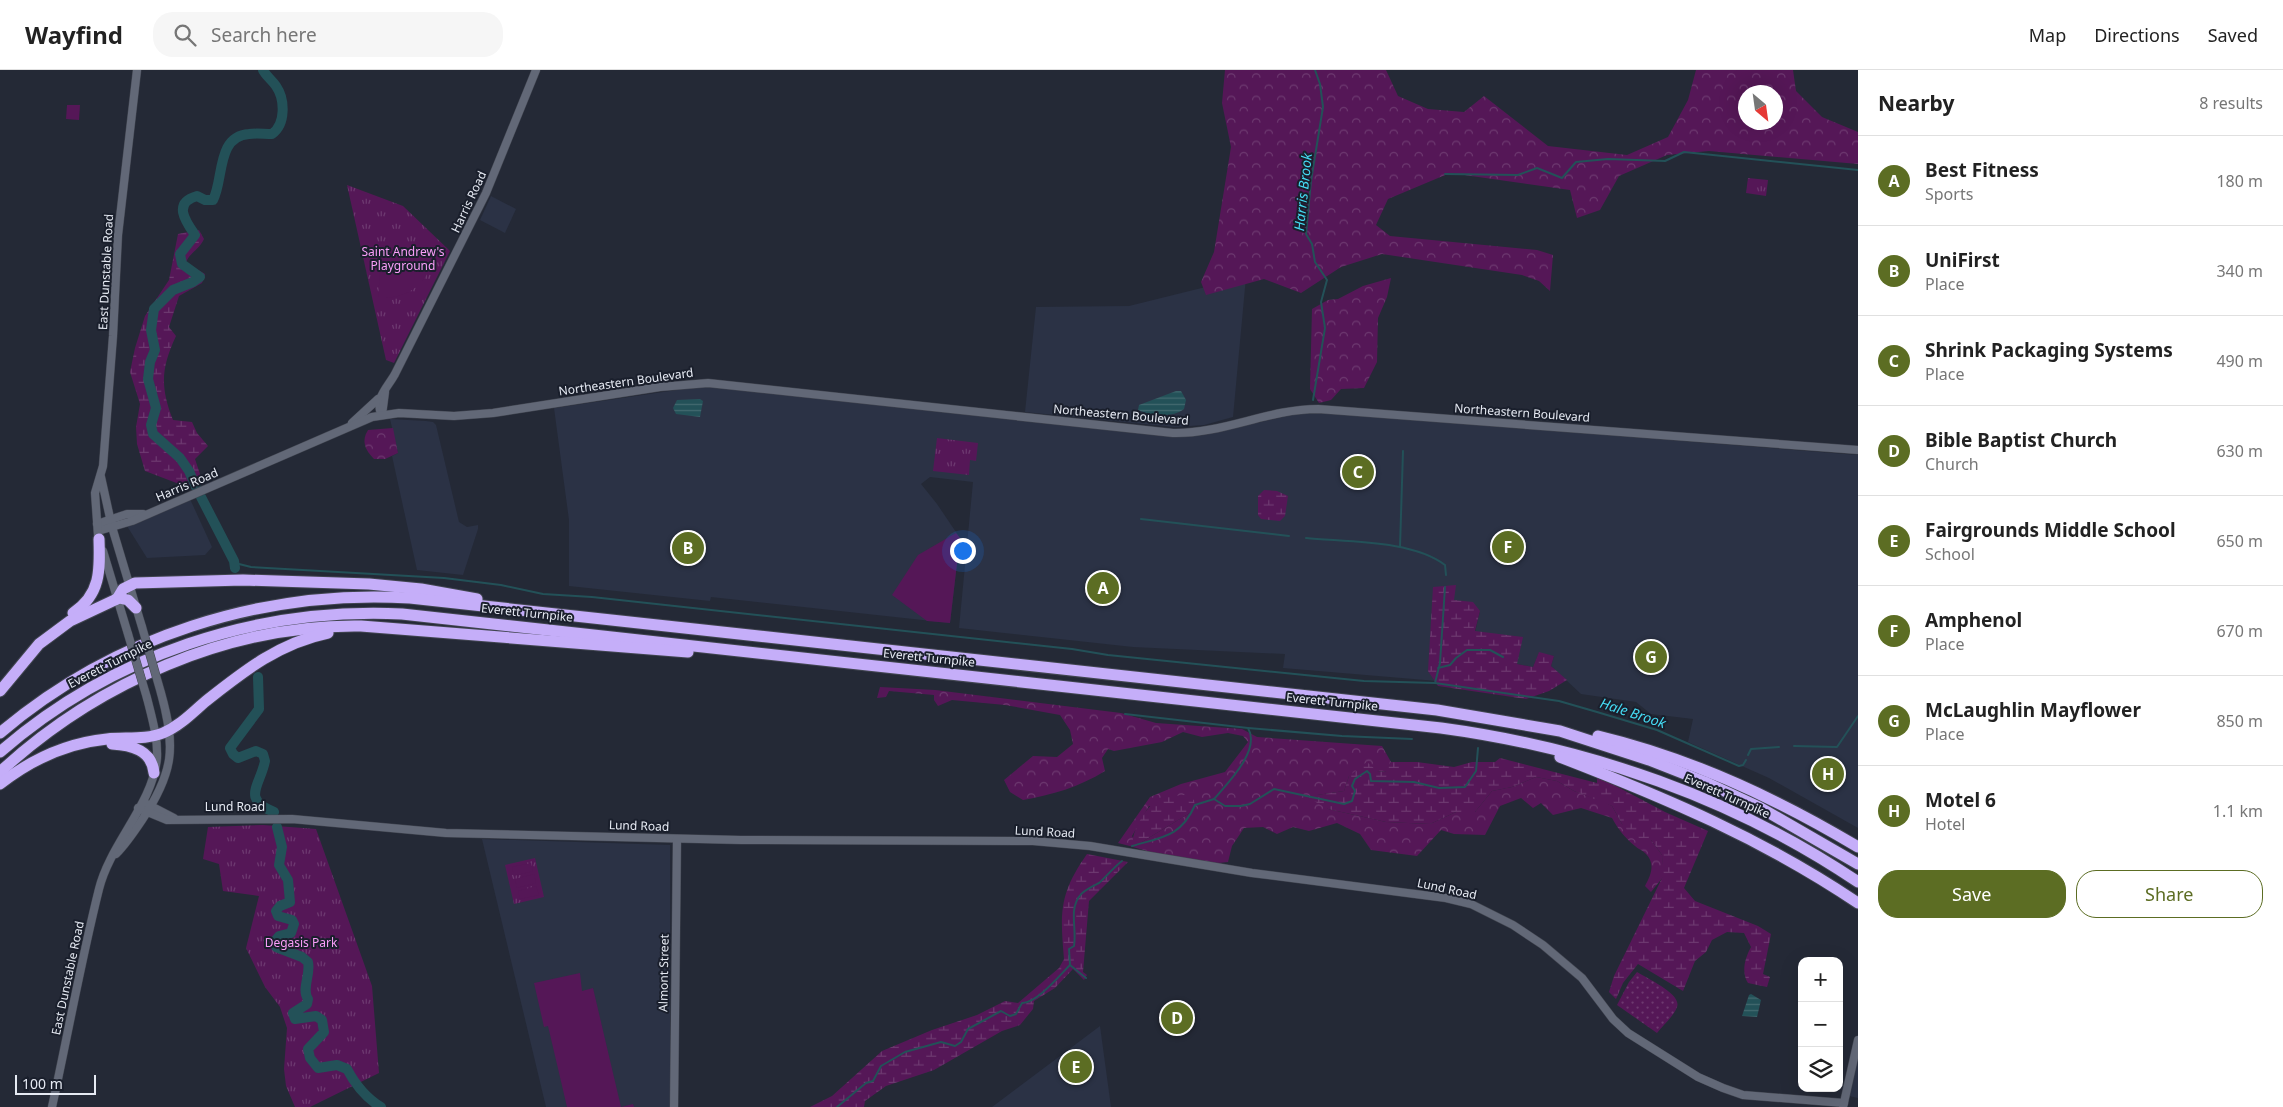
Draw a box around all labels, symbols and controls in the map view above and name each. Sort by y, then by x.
search box [153,12,503,57]
text: Wayfind [25,18,123,51]
icon: search [171,21,199,49]
text: Search here [211,22,317,48]
text: Map [2029,23,2066,47]
text: Directions [2094,23,2180,47]
text: Saved [2208,23,2258,47]
north arrow [1738,85,1783,130]
text: Nearby [1878,89,1954,117]
text: 8 results [2199,92,2263,114]
water label: Harris Brook [1289,151,1316,232]
text: Best Fitness [1925,157,2039,183]
street label: Harris Road [447,168,490,235]
text: A [1888,170,1900,192]
text: 180 m [2216,170,2263,192]
text: Sports [1925,183,1973,205]
street label: East Dunstable Road [94,213,117,330]
park label: Saint Andrew's Playground [362,243,445,274]
text: UniFirst [1925,247,2000,273]
text: B [1889,260,1899,282]
text: 340 m [2216,260,2263,282]
text: Place [1925,273,1965,295]
text: Shrink Packaging Systems [1925,337,2173,363]
text: C [1889,350,1899,372]
text: 490 m [2216,350,2263,372]
text: Place [1925,363,1965,385]
street label: Northeastern Boulevard [557,364,694,399]
street label: Northeastern Boulevard [1454,399,1590,426]
street label: Northeastern Boulevard [1053,400,1190,429]
text: Bible Baptist Church [1925,427,2117,453]
text: D [1888,440,1900,462]
text: 630 m [2216,440,2263,462]
pin: C [1342,453,1374,491]
text: Church [1925,453,1979,475]
street label: Harris Road [153,464,221,505]
text: Fairgrounds Middle School [1925,517,2176,543]
pin: F [1492,528,1524,566]
pin: B [672,529,704,567]
text: E [1890,530,1898,552]
text: 650 m [2216,530,2263,552]
your location [950,538,976,564]
text: School [1925,543,1975,565]
pin: A [1087,569,1119,607]
street label: Everett Turnpike [480,599,574,626]
text: Amphenol [1925,607,2022,633]
text: F [1890,620,1898,642]
text: 670 m [2216,620,2263,642]
text: Place [1925,633,1965,655]
street label: Everett Turnpike [65,635,155,692]
pin: G [1635,638,1667,676]
street label: Everett Turnpike [882,644,976,671]
street label: Everett Turnpike [1285,688,1379,715]
water label: Hale Brook [1598,693,1669,732]
text: McLaughlin Mayflower [1925,697,2141,723]
text: G [1888,710,1900,732]
text: 850 m [2216,710,2263,732]
text: Place [1925,723,1965,745]
pin: H [1812,755,1844,793]
street label: Everett Turnpike [1682,769,1773,822]
text: Motel 6 [1925,787,1996,813]
street label: Lund Road [205,798,265,815]
text: H [1888,800,1900,822]
text: 1.1 km [2213,800,2263,822]
text: Hotel [1925,813,1965,835]
street label: Lund Road [609,816,670,835]
street label: Lund Road [1014,821,1076,842]
button: Save [1878,870,2066,918]
button: Share [2076,870,2263,918]
street label: Lund Road [1416,874,1478,903]
street label: East Dunstable Road [47,919,88,1037]
street label: Almont Street [654,933,673,1012]
park label: Degasis Park [265,934,338,951]
map controls [1798,957,1843,1092]
button: + [1798,957,1843,1002]
pin: D [1161,999,1193,1037]
button: − [1798,1002,1843,1047]
button: layers [1798,1047,1843,1092]
pin: E [1060,1048,1092,1086]
scale bar [15,1072,96,1095]
text: 100 m [22,1074,63,1093]

